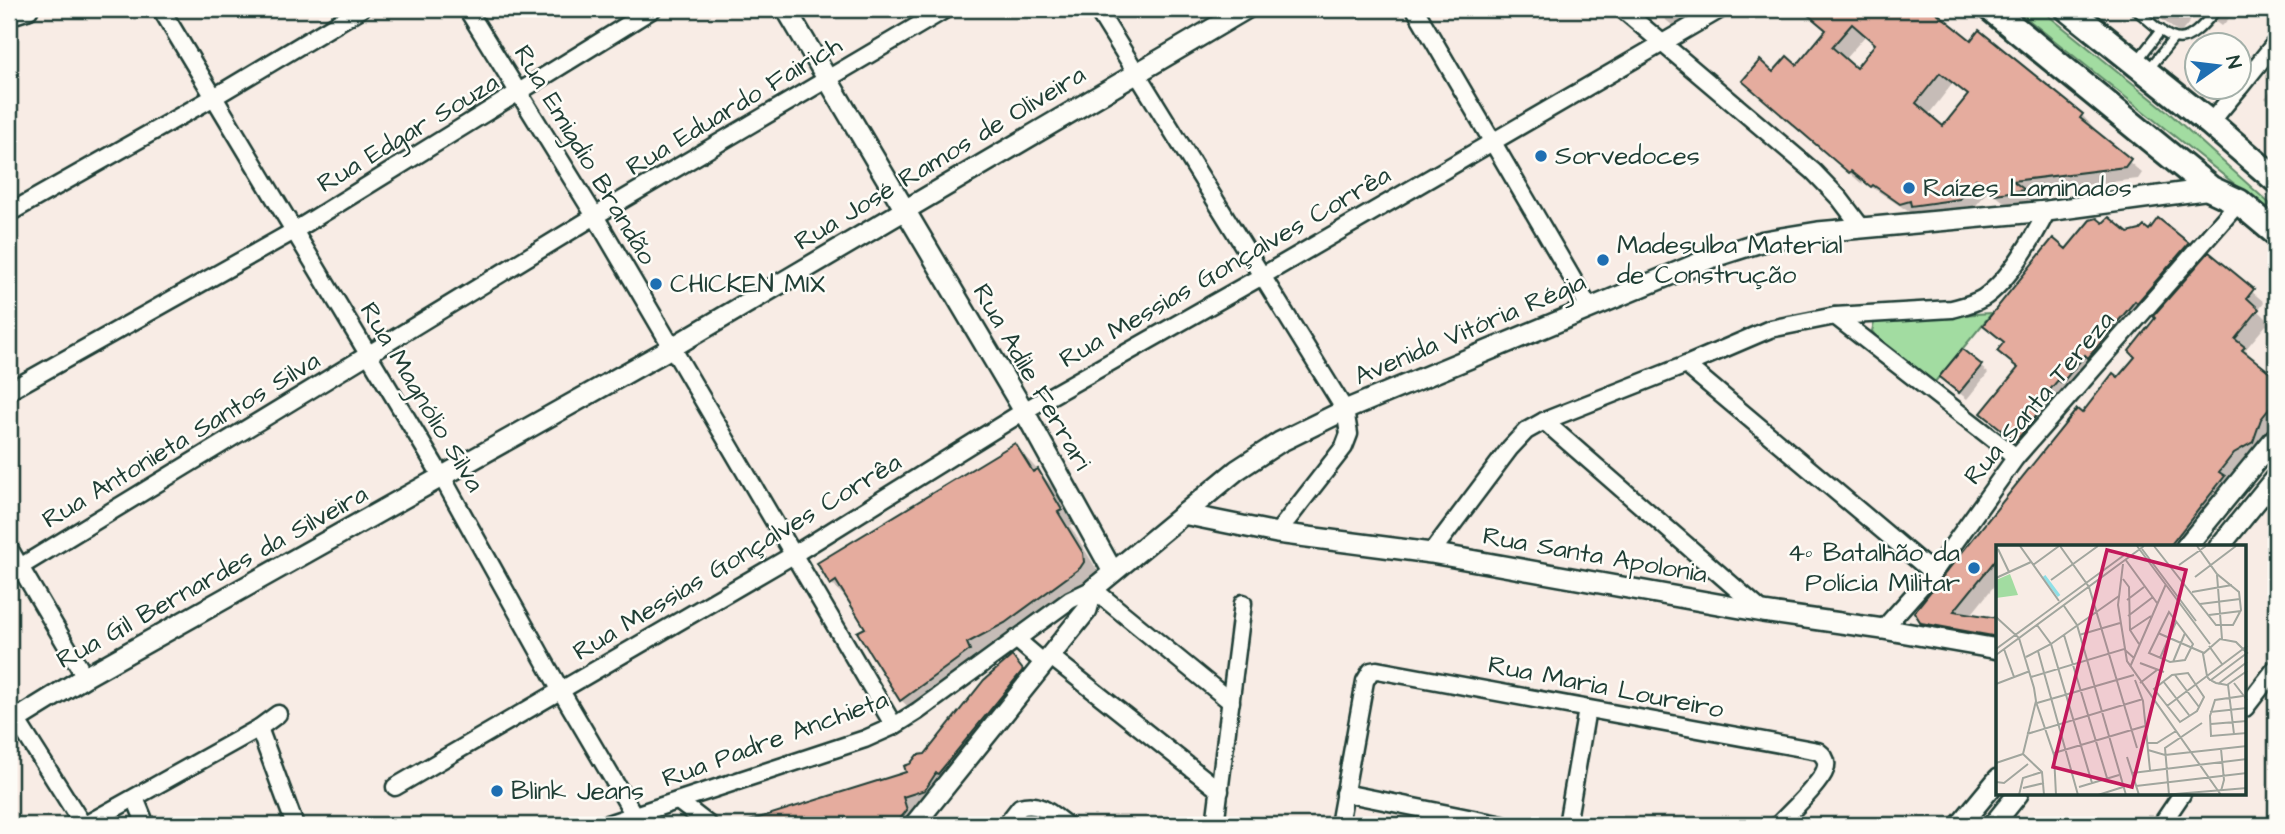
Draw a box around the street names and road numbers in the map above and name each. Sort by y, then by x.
street label: Rua Eduardo Fairich [619,27,849,185]
street label: Rua Emigdio Brandão [503,38,665,273]
street label: Rua José Ramos de Oliveira [788,57,1092,259]
street label: Rua Edgar Souza [310,64,507,203]
street label: Rua Messias Gonçalves Corrêa [1053,157,1397,377]
street label: Avenida Vitória Régia [1349,264,1592,396]
street label: Rua Adile Ferrari [964,277,1100,477]
street label: Rua Magnólio Silva [349,295,493,500]
street label: Rua Santa Tereza [1955,303,2123,493]
street label: Rua Antonieta Santos Silva [35,343,327,537]
street label: Rua Messias Gonçalves Corrêa [566,444,908,670]
street label: Rua Gil Bernardes da Silveira [50,476,374,678]
street label: Rua Santa Apolonia [1480,518,1710,592]
street label: Rua Maria Loureiro [1485,647,1727,728]
street label: Rua Padre Anchieta [657,681,893,797]

